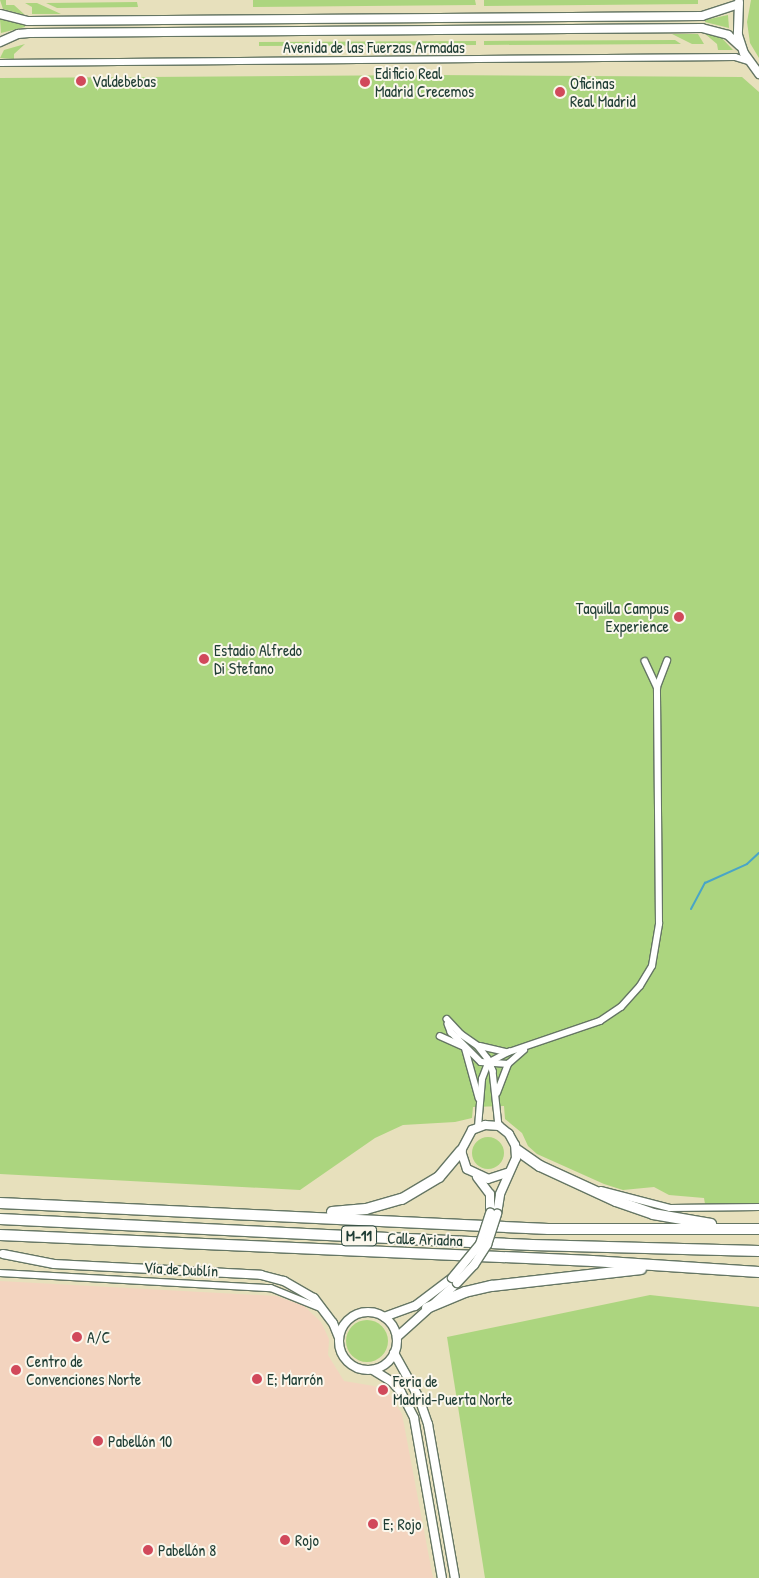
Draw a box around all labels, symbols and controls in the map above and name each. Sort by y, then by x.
street label: Avenida de las Fuerzas Armadas [283,37,465,57]
place label: Edificio Real Madrid Crecemos [375,63,474,101]
place label: Valdebebas [92,71,156,91]
place label: Oficinas Real Madrid [570,73,636,111]
marker: Valdebebas [74,74,88,88]
marker: Edificio Real Madrid Crecemos [359,76,371,88]
marker: Oficinas Real Madrid [554,86,566,98]
place label: Taquilla Campus Experience [576,598,669,636]
marker: Taquilla Campus Experience [673,611,685,623]
place label: Estadio Alfredo Di Stefano [214,640,302,678]
marker: Estadio Alfredo Di Stefano [198,653,210,665]
road number: M-11 [340,1224,378,1248]
street label: Calle Ariadna [387,1228,463,1250]
street label: Vía de Dublín [143,1257,219,1281]
place label: A/C [87,1327,110,1347]
marker: A/C [71,1331,83,1343]
place label: Centro de Convenciones Norte [26,1351,141,1389]
marker: Centro de Convenciones Norte [10,1364,22,1376]
place label: E; Marrón [267,1369,323,1389]
place label: Feria de Madrid-Puerta Norte [393,1371,513,1409]
marker: E; Marrón [251,1373,263,1385]
marker: Feria de Madrid-Puerta Norte [377,1384,389,1396]
place label: Pabellón 10 [108,1431,172,1451]
marker: Pabellón 10 [92,1435,104,1447]
place label: E; Rojo [383,1514,421,1534]
marker: E; Rojo [367,1518,379,1530]
place label: Rojo [295,1530,319,1550]
marker: Rojo [279,1534,291,1546]
place label: Pabellón 8 [158,1540,216,1560]
marker: Pabellón 8 [142,1544,154,1556]

